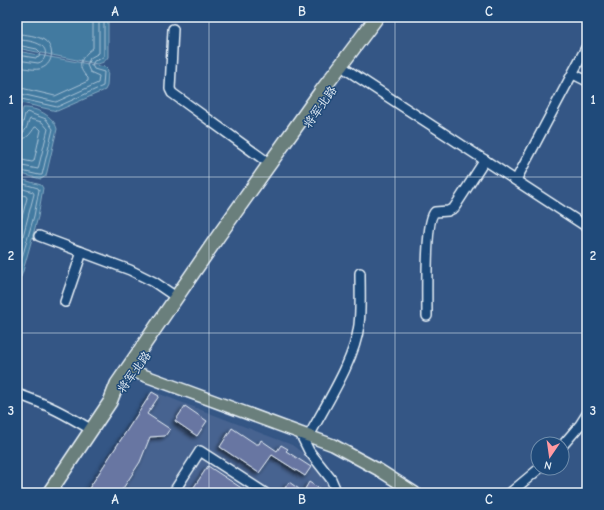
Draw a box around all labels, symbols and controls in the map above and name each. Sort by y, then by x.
text: A [111,4,119,19]
text: B [298,4,306,19]
text: C [485,4,493,19]
street label: 将军北路 [300,83,340,131]
text: 1 [8,92,14,107]
text: 1 [590,92,596,107]
text: 2 [8,248,14,263]
text: 2 [590,248,596,263]
street label: 将军北路 [114,348,154,396]
text: 3 [8,403,14,418]
text: 3 [590,403,596,418]
north arrow [530,436,570,476]
text: N [543,458,553,472]
text: A [111,492,119,507]
text: B [298,492,306,507]
text: C [485,492,493,507]

